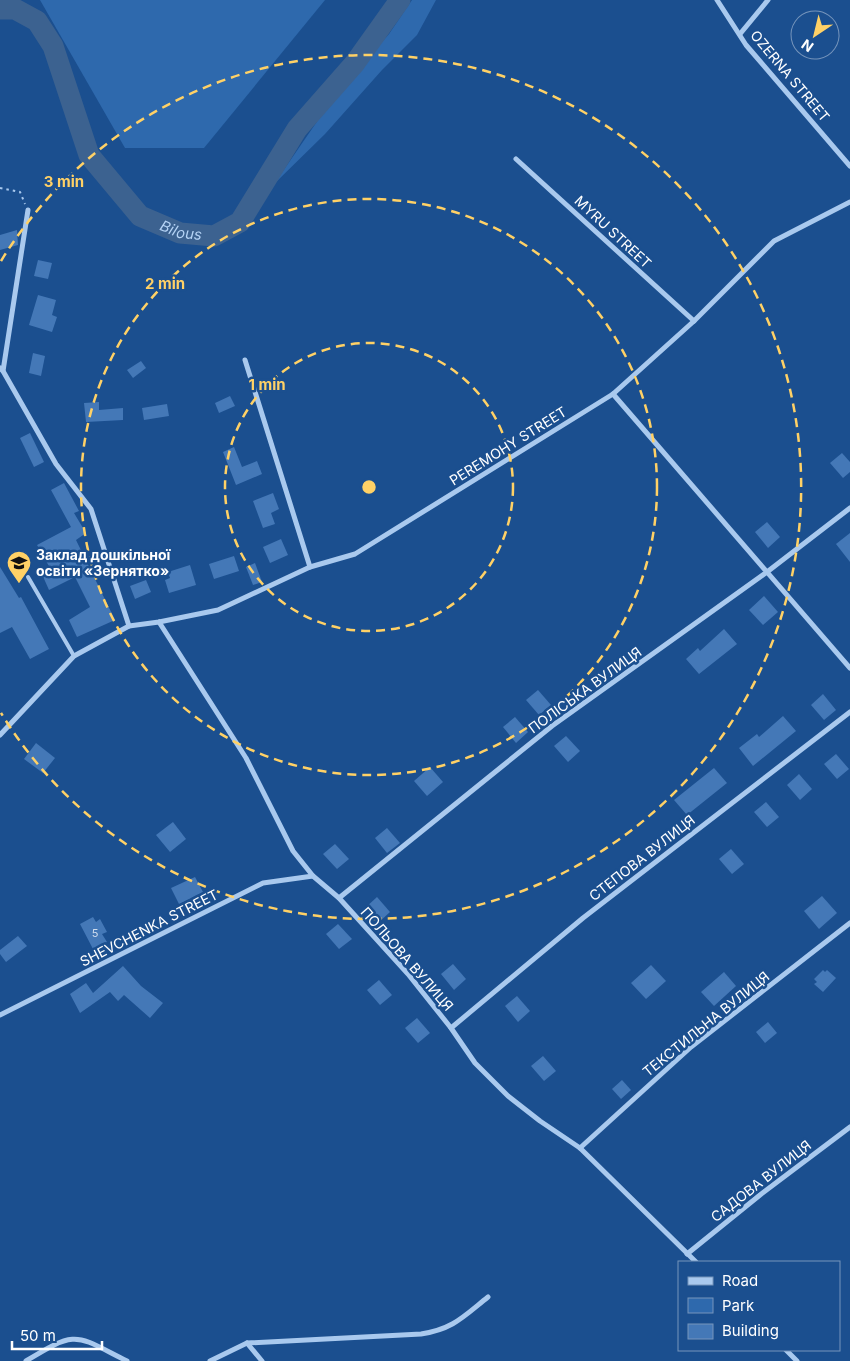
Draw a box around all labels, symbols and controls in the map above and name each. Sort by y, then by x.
north arrow [790,10,840,60]
street label: OZERNA STREET [747,27,833,125]
text: 3 min [44,172,84,191]
street label: MYRU STREET [572,192,655,271]
water label: Bilous [157,216,203,244]
text: 2 min [145,274,185,293]
text: 1 min [248,375,286,394]
street label: PEREMOHY STREET [446,403,569,489]
centre of rings [360,478,378,496]
place label: Заклад дошкільної освіти «Зернятко» [36,546,172,579]
school or university icon: Заклад дошкільної освіти «Зернятко» [6,550,32,584]
street label: ПОЛІСЬКА ВУЛИЦЯ [525,643,645,736]
street label: СТЕПОВА ВУЛИЦЯ [585,811,698,904]
street label: SHEVCHENKA STREET [77,885,221,970]
street label: ПОЛЬОВА ВУЛИЦЯ [358,903,457,1014]
house number: 5 [92,926,99,940]
street label: ТЕКСТИЛЬНА ВУЛИЦЯ [639,967,772,1080]
street label: САДОВА ВУЛИЦЯ [707,1136,814,1225]
legend [678,1261,840,1351]
text: Road [722,1271,758,1290]
text: Park [722,1296,755,1315]
scale bar [12,1318,102,1350]
text: Building [722,1321,779,1340]
text: 50 m [20,1326,56,1345]

